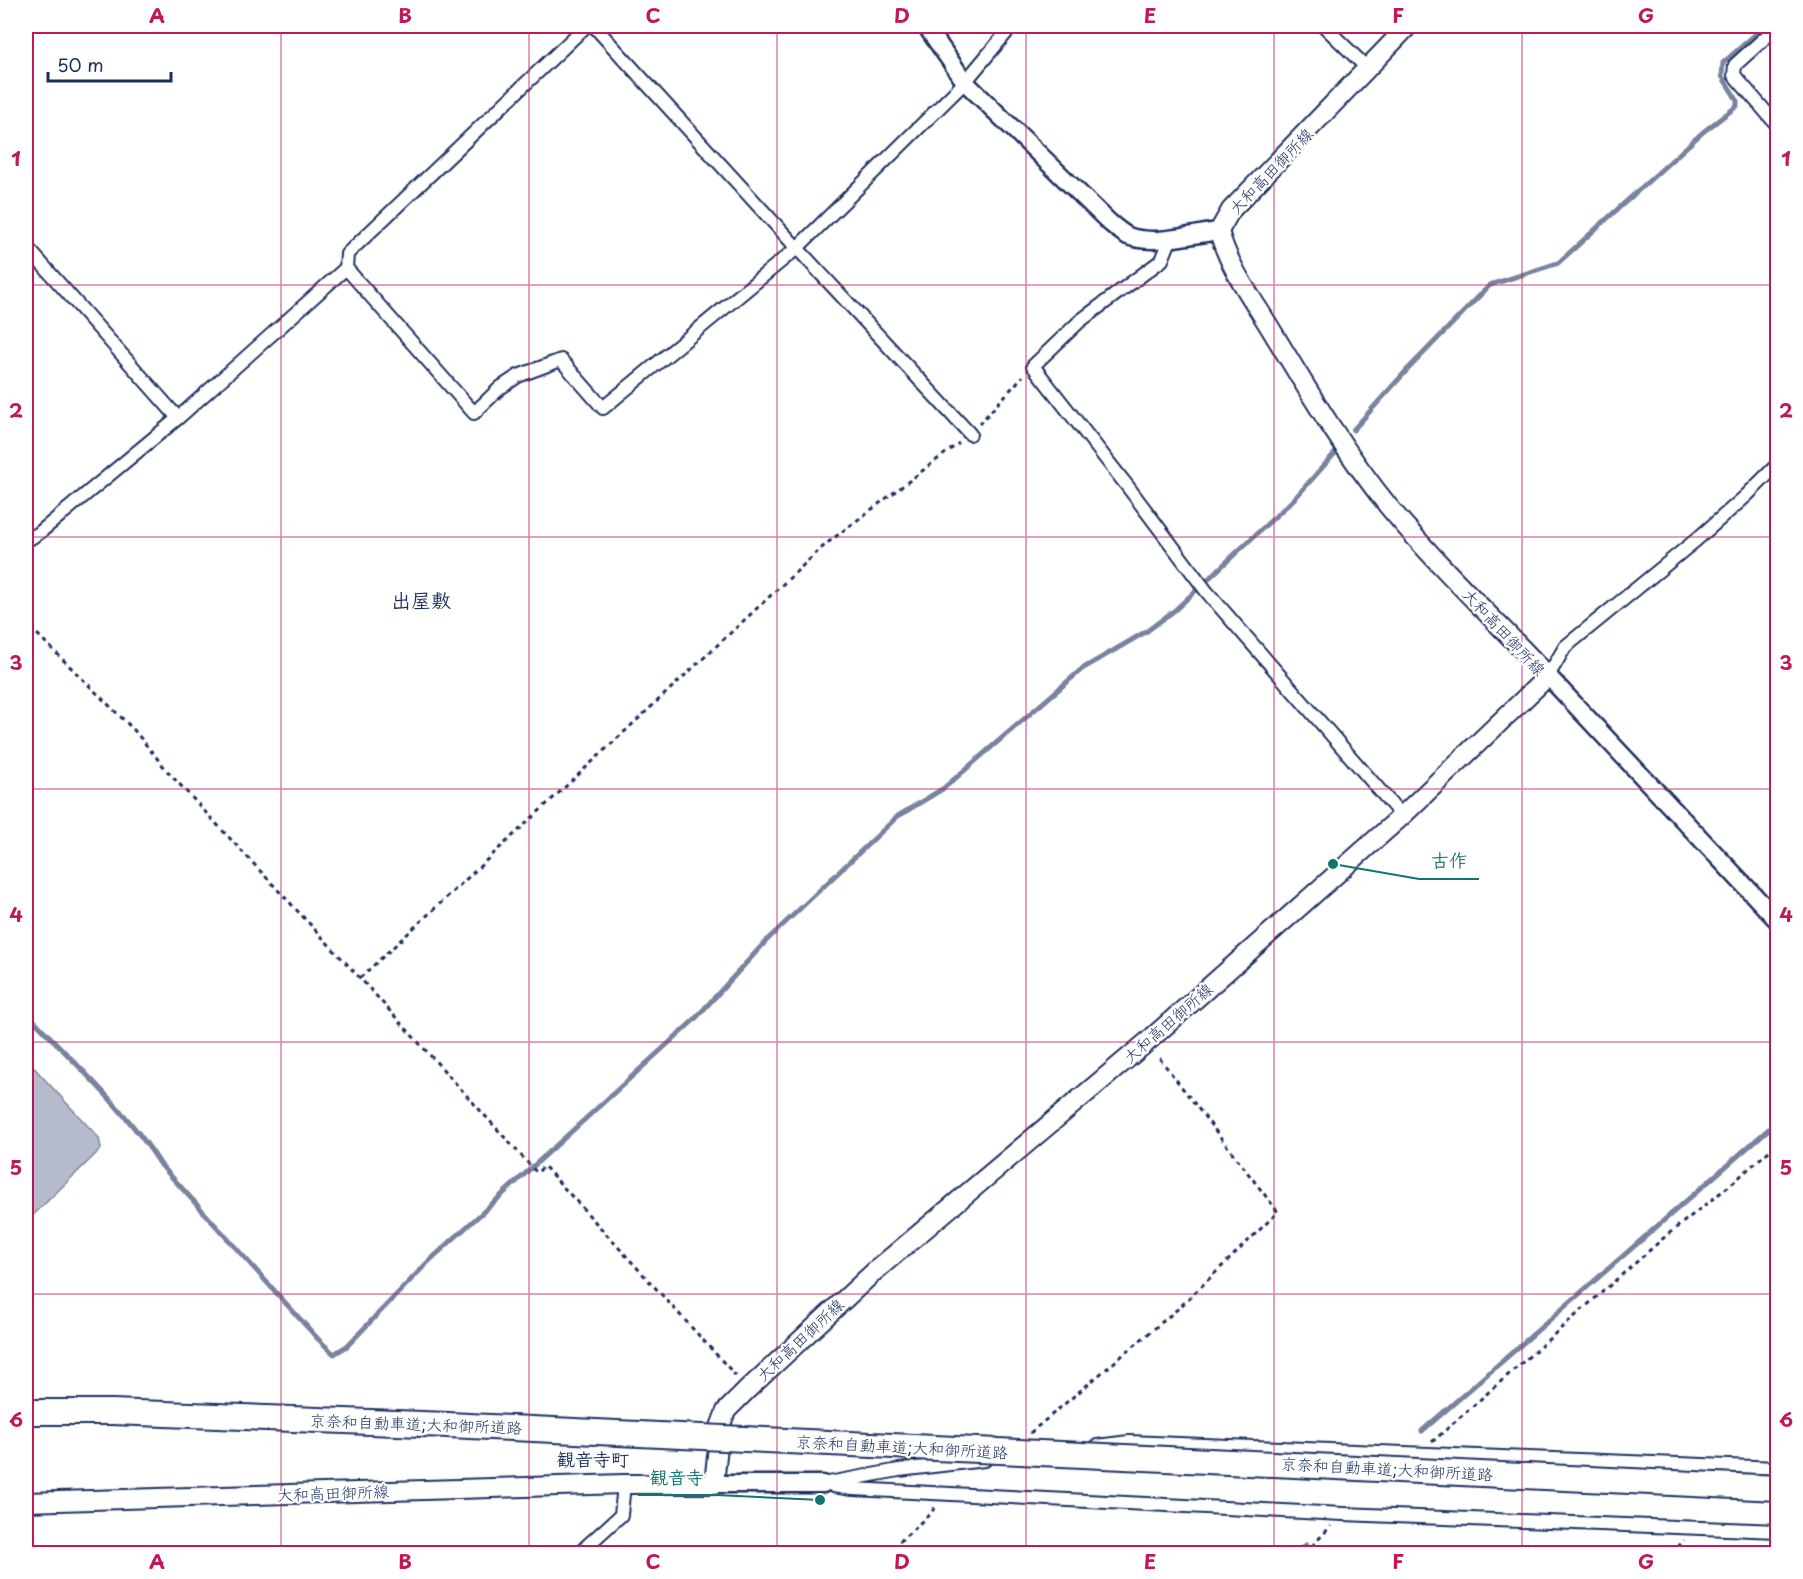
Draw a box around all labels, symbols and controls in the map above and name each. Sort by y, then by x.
text: A [149,0,165,30]
text: B [398,0,412,30]
text: C [645,0,661,30]
text: D [894,0,910,30]
text: E [1144,0,1156,30]
text: F [1392,0,1404,30]
text: G [1638,0,1654,30]
scale bar [48,45,171,83]
text: 50 m [57,51,104,78]
street label: 大和高田御所線 [1223,122,1318,219]
text: 1 [11,143,21,173]
text: 1 [1781,143,1791,173]
text: 2 [9,395,23,425]
text: 2 [1779,395,1793,425]
street label: 大和高田御所線 [1458,582,1552,680]
district label: 出屋敷 [391,585,451,615]
text: 3 [9,647,23,677]
text: 3 [1779,647,1793,677]
callout: 古作 [1419,843,1479,879]
text: 古作 [1431,846,1467,873]
text: 4 [9,899,23,929]
text: 4 [1779,899,1793,929]
street label: 大和高田御所線 [1117,976,1217,1068]
text: 5 [10,1152,22,1182]
text: 5 [1780,1152,1792,1182]
street label: 大和高田御所線 [750,1292,848,1386]
text: 6 [9,1404,23,1434]
text: 6 [1779,1404,1793,1434]
street label: 京奈和自動車道;大和御所道路 [309,1407,523,1439]
street label: 京奈和自動車道;大和御所道路 [795,1428,1009,1464]
district label: 観音寺町 [557,1445,629,1472]
street label: 京奈和自動車道;大和御所道路 [1280,1450,1494,1486]
callout: 観音寺 [638,1459,716,1495]
text: 観音寺 [650,1463,704,1490]
street label: 大和高田御所線 [277,1478,389,1506]
text: A [149,1546,165,1576]
text: B [398,1546,412,1576]
text: C [645,1546,661,1576]
text: D [894,1546,910,1576]
text: E [1144,1546,1156,1576]
text: F [1392,1546,1404,1576]
text: G [1638,1546,1654,1576]

